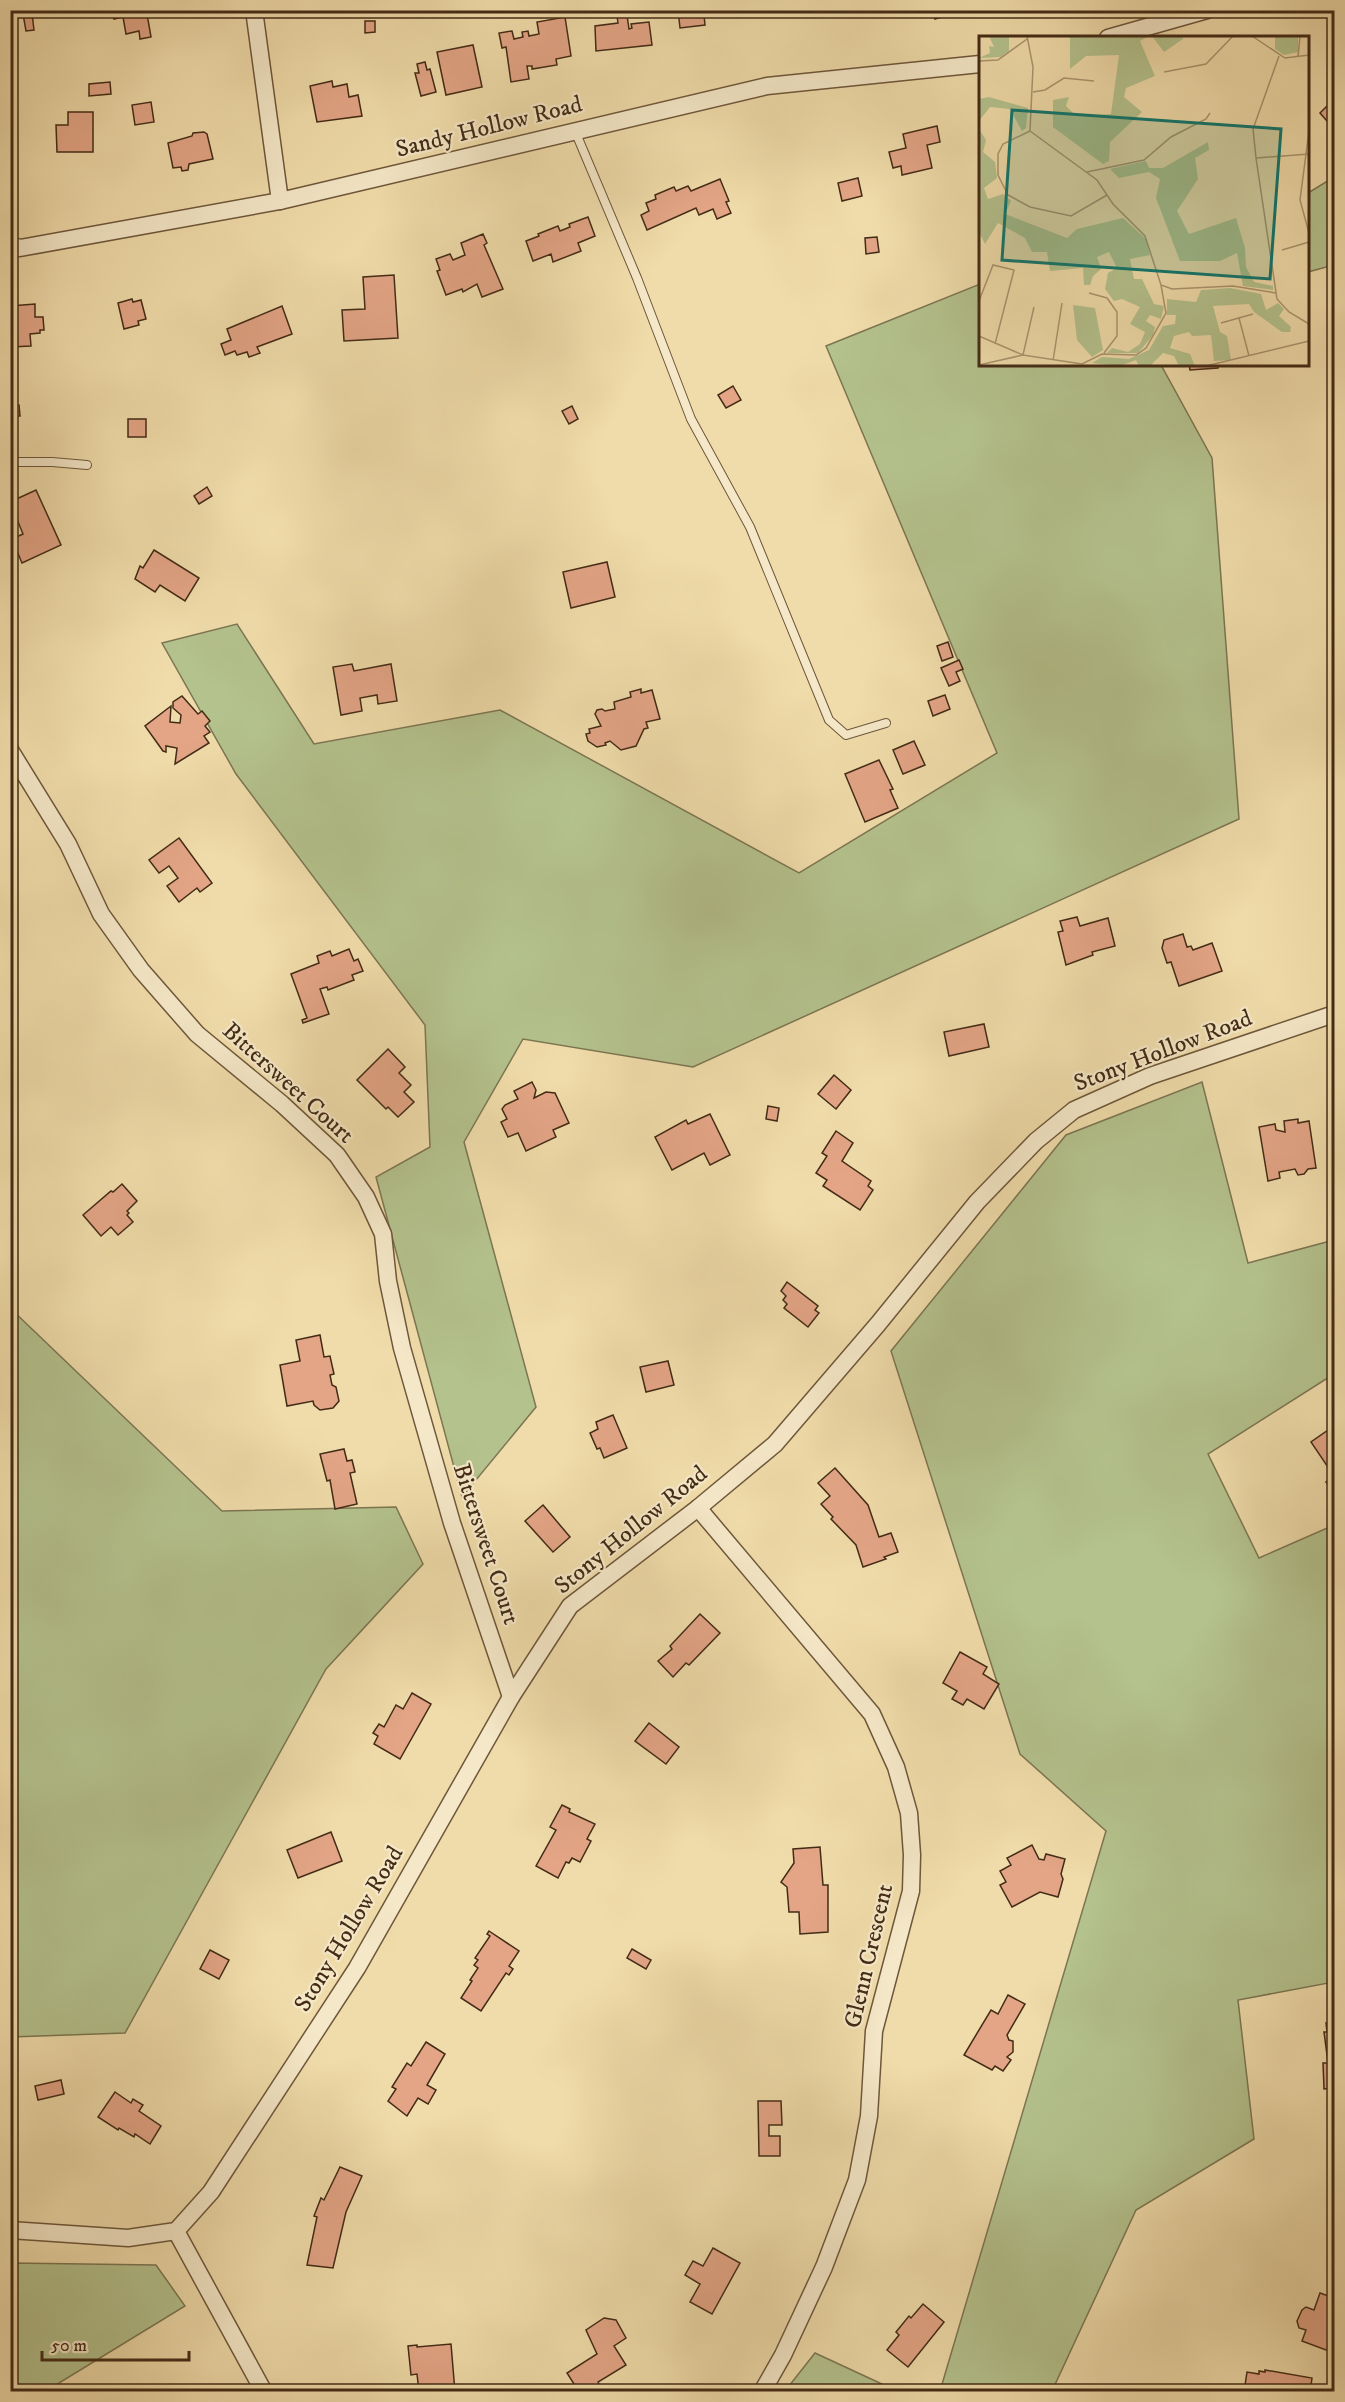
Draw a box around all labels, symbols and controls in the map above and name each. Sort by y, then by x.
inset map [979,36,1309,366]
street label: Sandy Hollow Road [393,89,585,165]
street label: Stony Hollow Road [1070,1003,1256,1099]
street label: Bittersweet Court [216,1016,360,1150]
street label: Stony Hollow Road [548,1459,714,1601]
street label: Bittersweet Court [446,1460,526,1628]
street label: Stony Hollow Road [288,1841,410,2017]
street label: Glenn Crescent [838,1881,900,2031]
scale bar [42,2324,189,2362]
text: 50 m [51,2335,87,2357]

